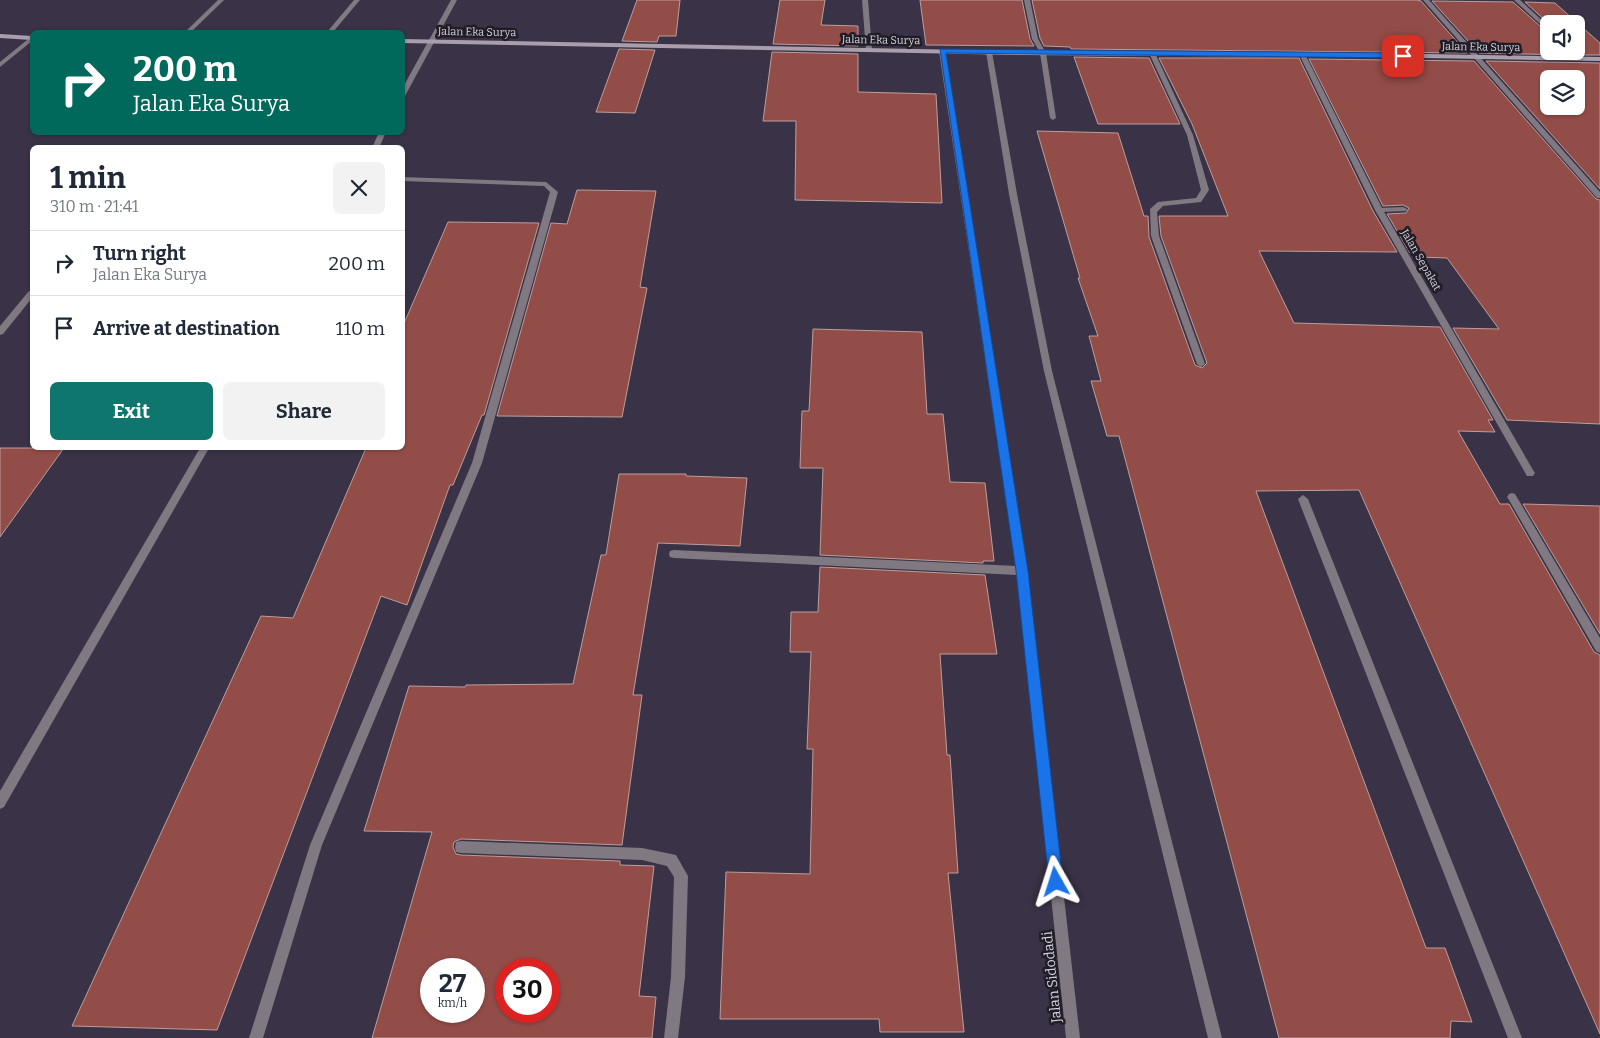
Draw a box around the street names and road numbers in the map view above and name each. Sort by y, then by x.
street label: Jalan Eka Surya [437,25,516,39]
street label: Jalan Eka Surya [841,33,920,47]
street label: Jalan Eka Surya [1441,40,1520,54]
street label: Jalan Sepakat [1398,226,1444,293]
street label: Jalan Sidodadi [1039,930,1065,1025]

